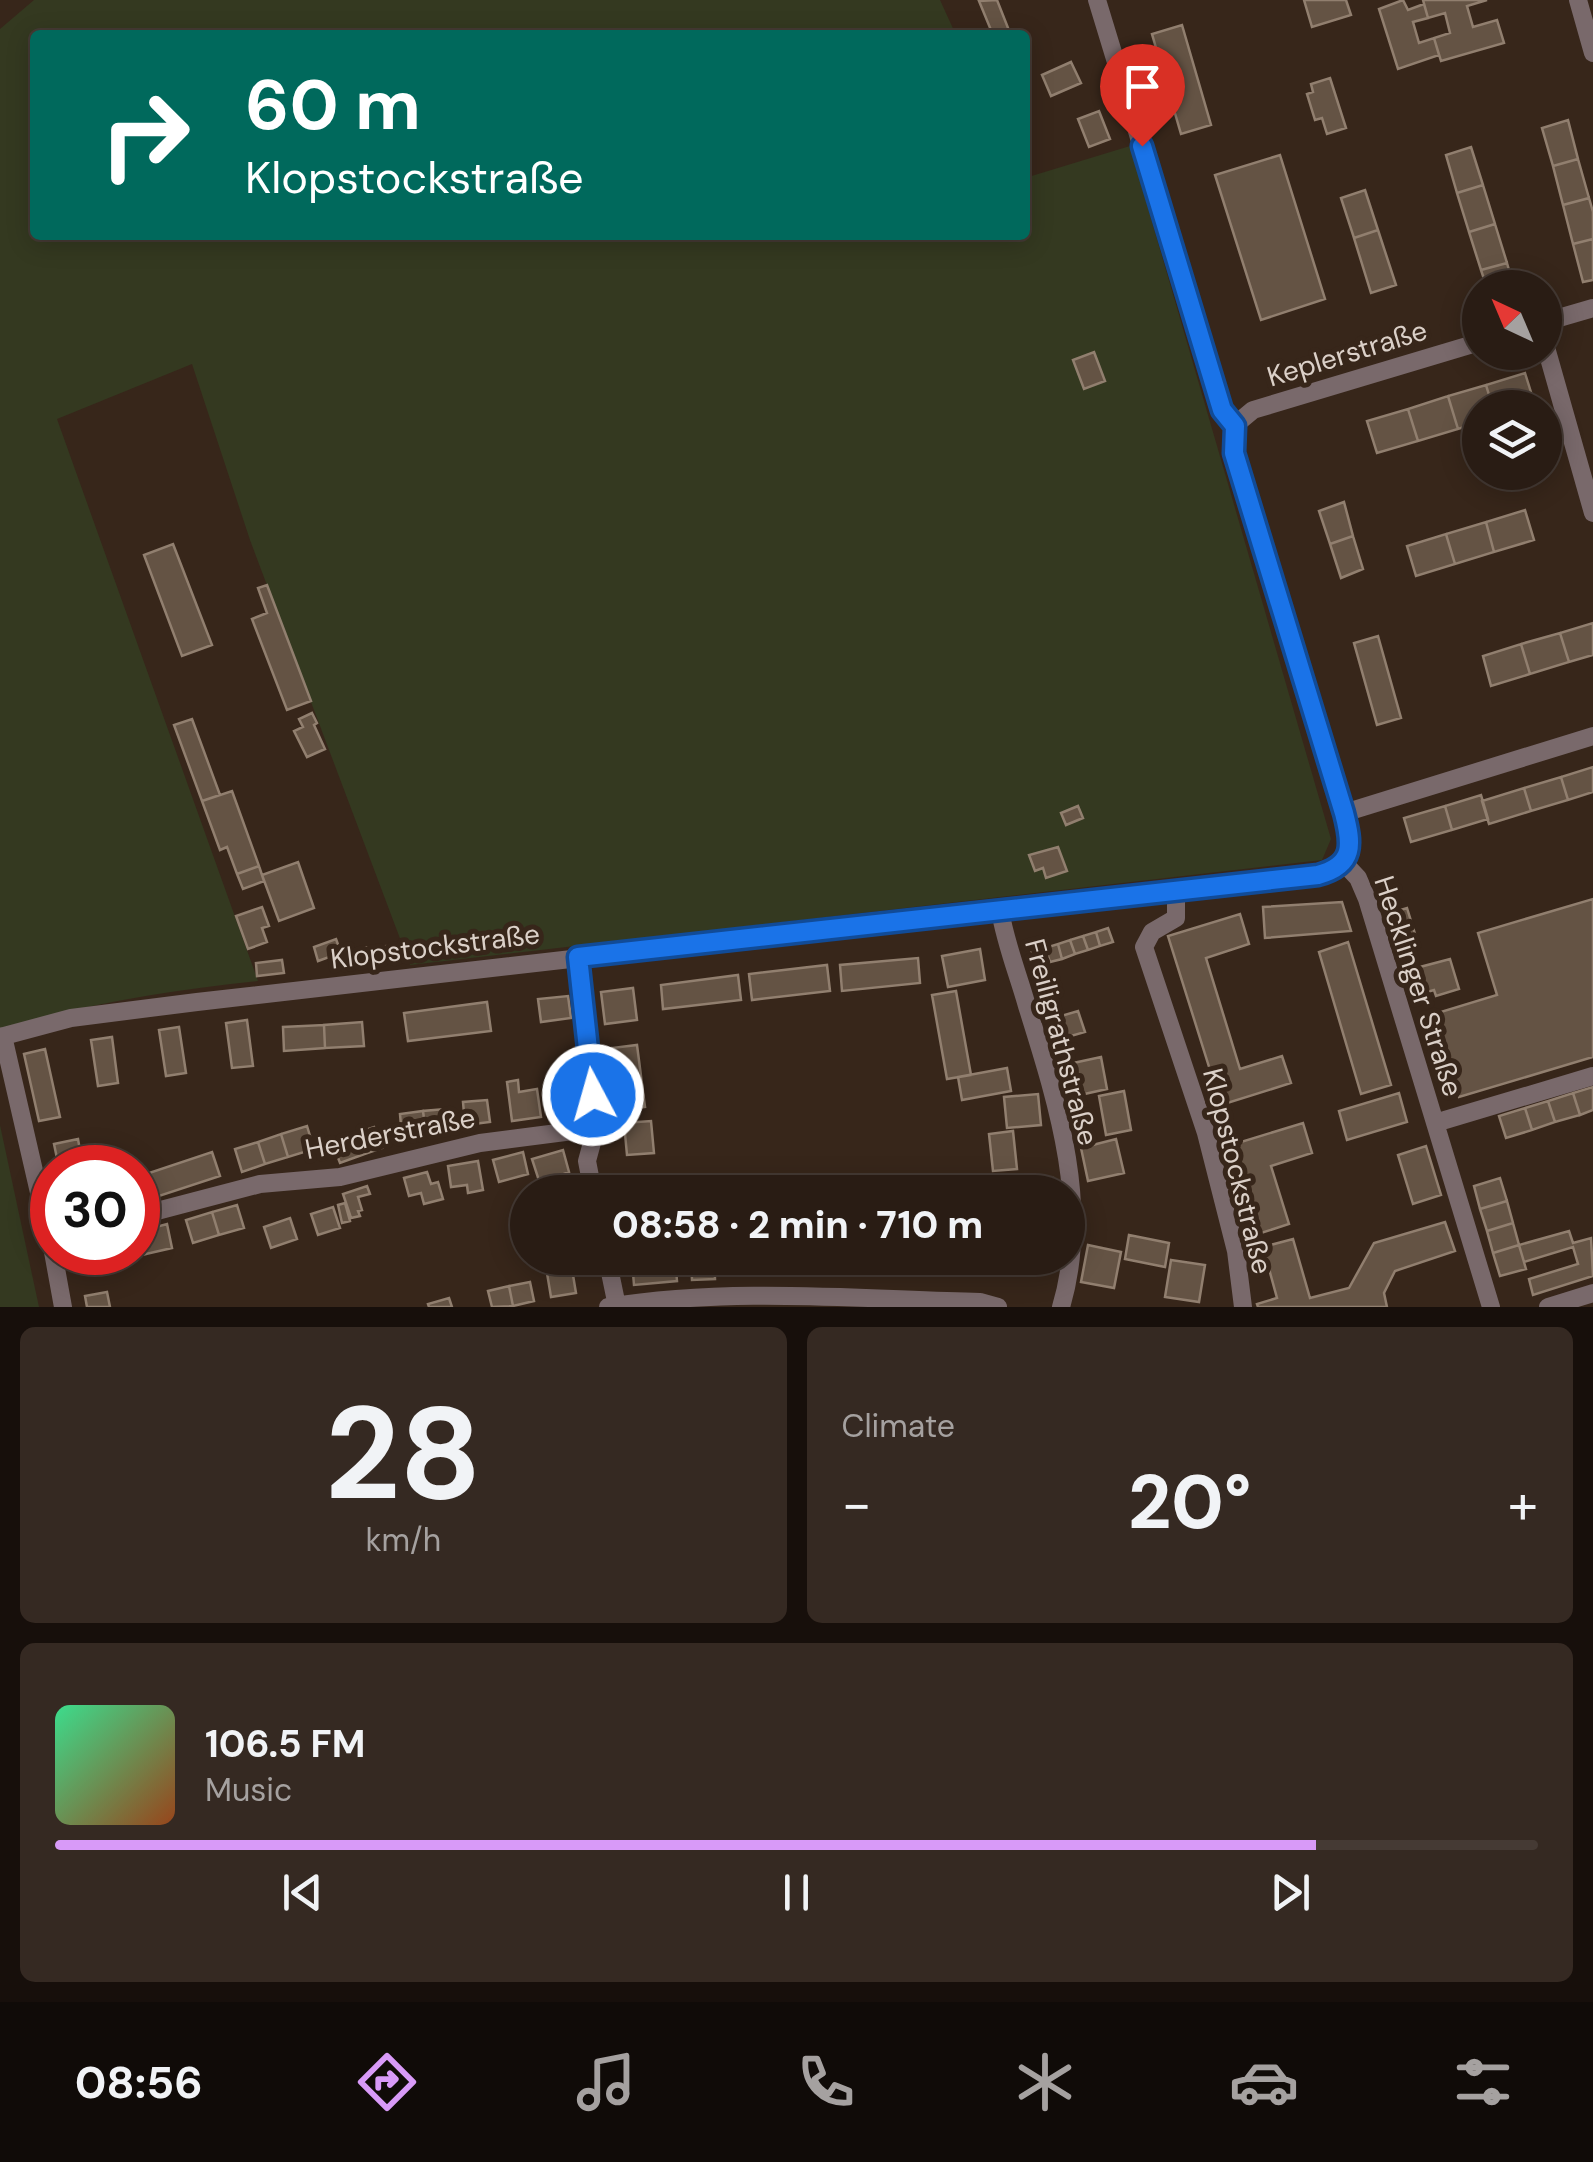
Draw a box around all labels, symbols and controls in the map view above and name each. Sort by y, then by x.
pin [1100,44,1185,147]
icon: arrive [1115,59,1170,114]
text: 60 m [245,60,421,151]
icon: right [80,70,210,200]
text: Klopstockstraße [245,148,584,207]
north arrow [1462,270,1562,370]
map controls [1462,270,1562,490]
street label: Keplerstraße [1263,312,1432,395]
button: layers [1462,390,1562,490]
street label: Hecklinger Straße [1365,871,1472,1101]
street label: Klopstockstraße [328,915,542,978]
street label: Freiligrathstraße [1016,935,1107,1149]
position arrow [541,1043,645,1147]
street label: Klopstockstraße [1194,1064,1281,1278]
street label: Herderstraße [302,1099,478,1168]
speed limit sign: 30 [30,1145,160,1275]
text: 08:58 · 2 min · 710 m [612,1200,983,1250]
text: 28 [325,1369,481,1538]
text: Climate [842,1405,955,1447]
text: 20° [1128,1454,1251,1551]
text: − [842,1468,872,1540]
text: + [1508,1468,1538,1540]
text: km/h [365,1519,441,1561]
text: 106.5 FM [205,1719,365,1769]
text: Music [205,1769,292,1811]
icon: previous [275,1865,330,1920]
icon: pause [769,1865,824,1920]
icon: next [1263,1865,1318,1920]
icon: directions [352,2047,422,2117]
icon: music [571,2047,641,2117]
icon: phone [791,2047,861,2117]
icon: climate [1010,2047,1080,2117]
icon: car [1229,2047,1299,2117]
icon: filters [1448,2047,1518,2117]
text: 08:56 [75,2053,203,2112]

